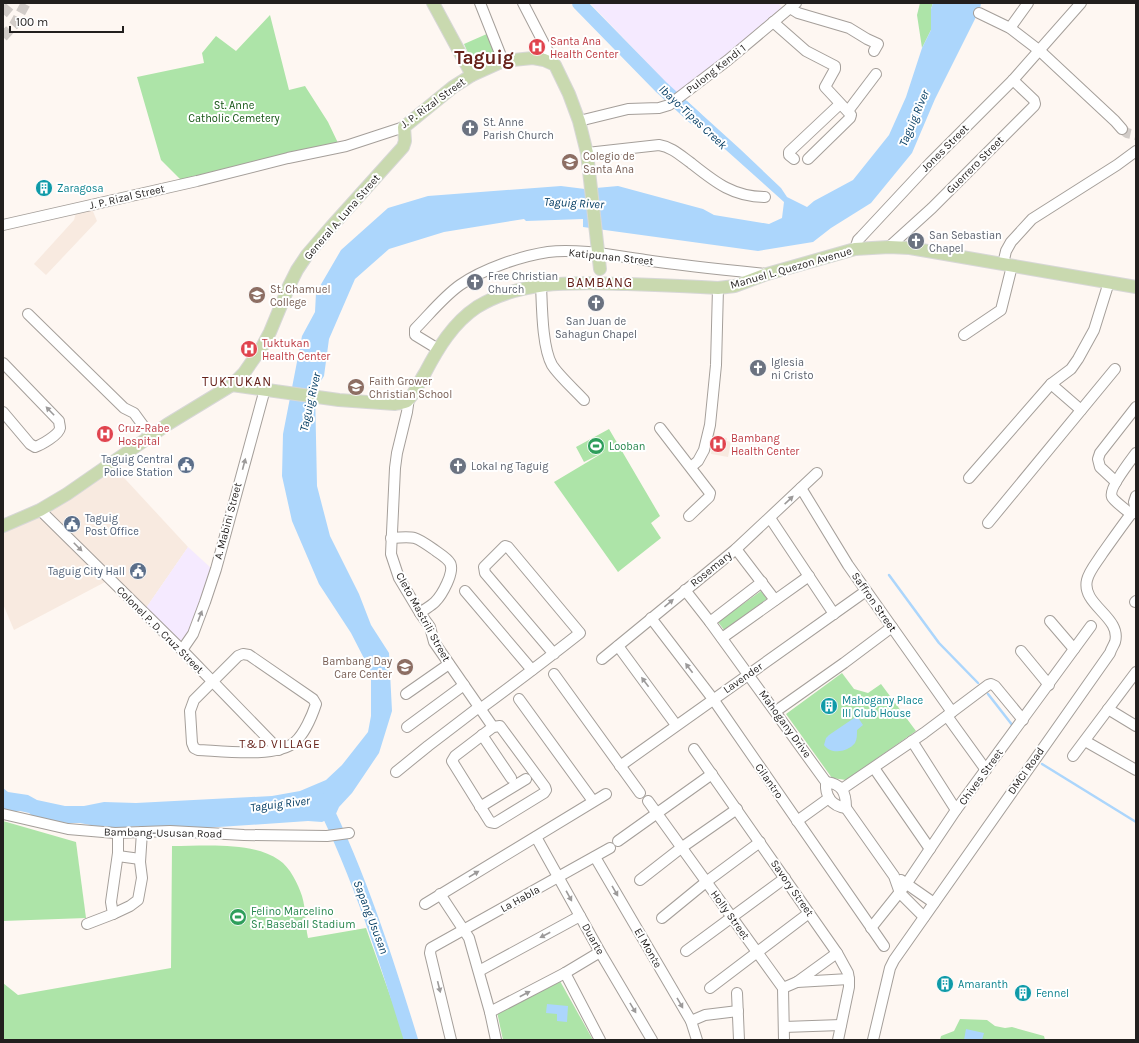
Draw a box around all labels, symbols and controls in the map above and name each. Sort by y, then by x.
scale bar [10,8,123,34]
text: 100 m [16,15,48,29]
place label: Santa Ana Health Center [550,35,618,61]
hospital icon: Santa Ana Health Center [527,37,547,57]
street label: Pulong Kendi 1 [684,42,748,96]
district label: Taguig [454,47,514,69]
street label: J. P. Rizal Street [398,75,468,131]
water label: Ibayo-Tipas Creek [656,82,730,153]
water label: Taguig River [896,87,933,148]
park label: St. Anne Catholic Cemetery [188,99,280,125]
place label: St. Anne Parish Church [483,116,554,142]
church icon: St. Anne Parish Church [460,118,480,138]
street label: Jones Street [919,122,971,174]
street label: Guerrero Street [944,134,1006,196]
place label: Colegio de Santa Ana [583,150,635,176]
school or university icon: Colegio de Santa Ana [560,152,580,172]
street label: General A. Luna Street [301,172,383,262]
building icon: Zaragosa [34,178,54,198]
place label: Zaragosa [57,182,104,195]
street label: J. P. Rizal Street [88,182,166,212]
water label: Taguig River [544,194,605,212]
place label: San Sebastian Chapel [929,229,1002,255]
church icon: San Sebastian Chapel [906,231,926,251]
street label: Manuel L. Quezon Avenue [729,244,854,292]
street label: Katipunan Street [568,246,654,268]
place label: Free Christian Church [488,270,558,296]
church icon: Free Christian Church [465,272,485,292]
district label: BAMBANG [567,275,633,290]
place label: St. Chamuel College [270,283,330,309]
school or university icon: St. Chamuel College [247,285,267,305]
church icon: San Juan de Sahagun Chapel [586,293,606,313]
place label: San Juan de Sahagun Chapel [555,315,637,341]
place label: Tuktukan Health Center [262,337,330,363]
hospital icon: Tuktukan Health Center [239,339,259,359]
place label: Iglesia ni Cristo [771,356,813,382]
church icon: Iglesia ni Cristo [748,358,768,378]
water label: Taguig River [296,370,324,433]
district label: TUKTUKAN [202,374,272,389]
place label: Faith Grower Christian School [369,375,452,401]
school or university icon: Faith Grower Christian School [346,377,366,397]
one-way arrow [45,406,54,417]
place label: Cruz-Rabe Hospital [118,422,170,448]
hospital icon: Cruz-Rabe Hospital [95,424,115,444]
place label: Bambang Health Center [731,432,799,458]
hospital icon: Bambang Health Center [708,434,728,454]
sports icon: Looban [586,436,606,456]
place label: Looban [609,440,645,453]
place label: Taguig Central Police Station [101,453,173,479]
public building icon: Taguig Central Police Station [176,455,196,475]
church icon: Lokal ng Taguig [448,456,468,476]
one-way arrow [241,458,247,470]
place label: Lokal ng Taguig [471,460,549,473]
street label: A. Mabini Street [212,481,244,561]
one-way arrow [784,495,794,504]
place label: Taguig Post Office [85,512,139,538]
public building icon: Taguig Post Office [62,514,82,534]
one-way arrow [73,543,83,552]
street label: Rosemary [688,548,734,590]
public building icon: Taguig City Hall [128,561,148,581]
place label: Taguig City Hall [48,565,125,578]
street label: Cleto Mastrili Street [393,570,453,664]
street label: Saffron Street [849,570,899,634]
street label: Colonel P. D. Cruz Street [114,584,206,676]
one-way arrow [664,599,675,608]
one-way arrow [197,609,203,621]
place label: Bambang Day Care Center [322,655,392,681]
school or university icon: Bambang Day Care Center [395,657,415,677]
street label: Lavender [721,660,765,696]
one-way arrow [685,663,693,674]
one-way arrow [641,677,649,688]
street label: Mahogany Drive [756,688,814,761]
place label: Mahogany Place III Club House [842,694,924,720]
building icon: Mahogany Place III Club House [819,696,839,716]
district label: T&D VILLAGE [239,737,321,751]
street label: DMCI Road [1005,745,1047,797]
street label: Chives Street [956,746,1006,808]
street label: Cilantro [752,761,786,801]
water label: Taguig River [249,793,312,815]
street label: Bambang-Ususan Road [104,825,222,841]
street label: Savory Street [768,857,816,919]
one-way arrow [468,871,480,878]
water label: Sapang Ususan [351,878,391,956]
street label: La Habla [498,883,542,915]
one-way arrow [611,886,619,896]
street label: Holly Street [708,888,752,942]
one-way arrow [565,890,572,902]
place label: Felino Marcelino Sr. Baseball Stadium [251,905,355,931]
sports icon: Felino Marcelino Sr. Baseball Stadium [228,907,248,927]
street label: Duarte [579,921,607,957]
street label: El Monte [631,926,665,970]
one-way arrow [540,931,551,938]
building icon: Amaranth [935,974,955,994]
place label: Amaranth [958,978,1008,991]
one-way arrow [436,981,442,994]
building icon: Fennel [1013,983,1033,1003]
place label: Fennel [1036,987,1069,1000]
one-way arrow [519,991,530,997]
one-way arrow [677,997,684,1009]
one-way arrow [630,1002,637,1014]

